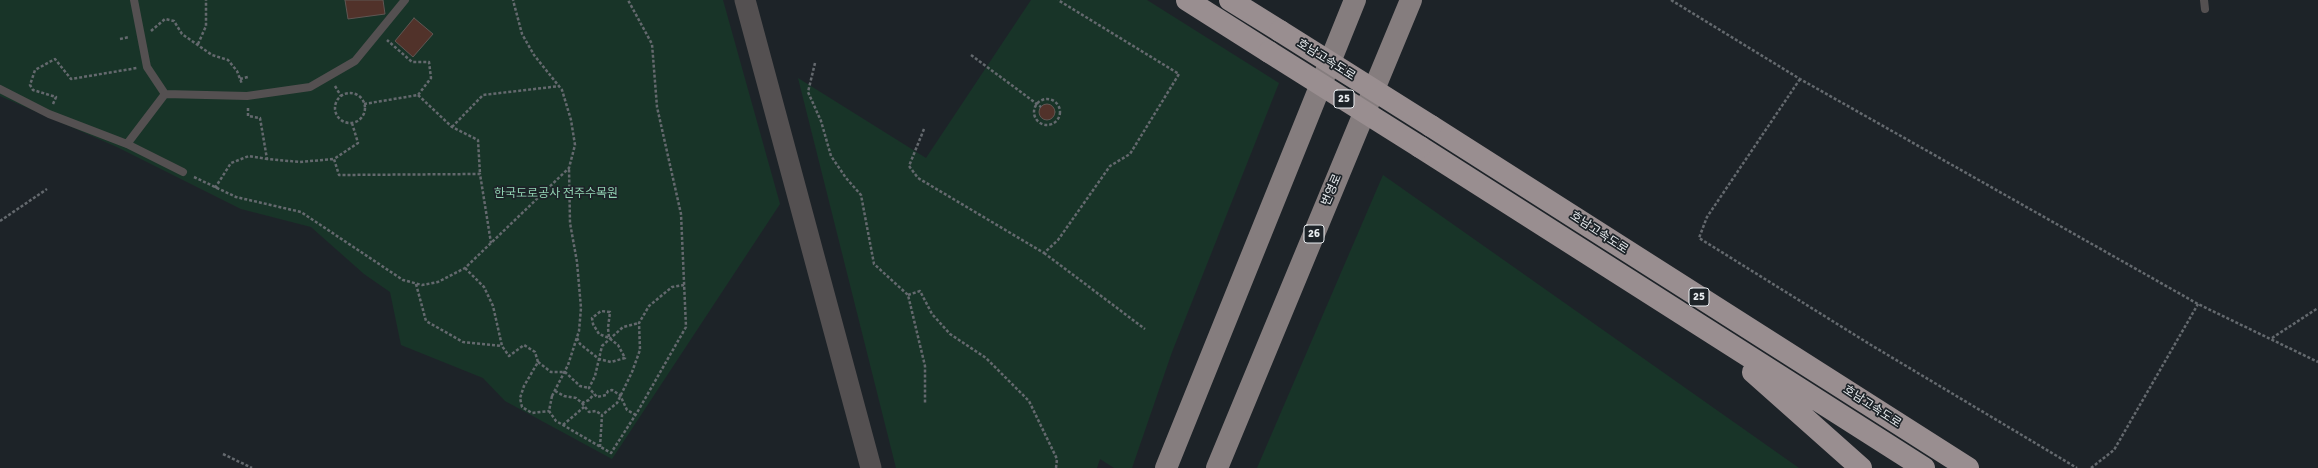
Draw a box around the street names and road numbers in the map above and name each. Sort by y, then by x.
street label: 호남고속도로 [1294,36,1358,84]
road number: 25 [1334,90,1354,108]
street label: 번영로 [1319,172,1345,208]
street label: 호남고속도로 [1567,209,1631,257]
road number: 26 [1304,225,1324,243]
road number: 25 [1689,288,1709,306]
street label: 호남고속도로 [1840,383,1904,431]

